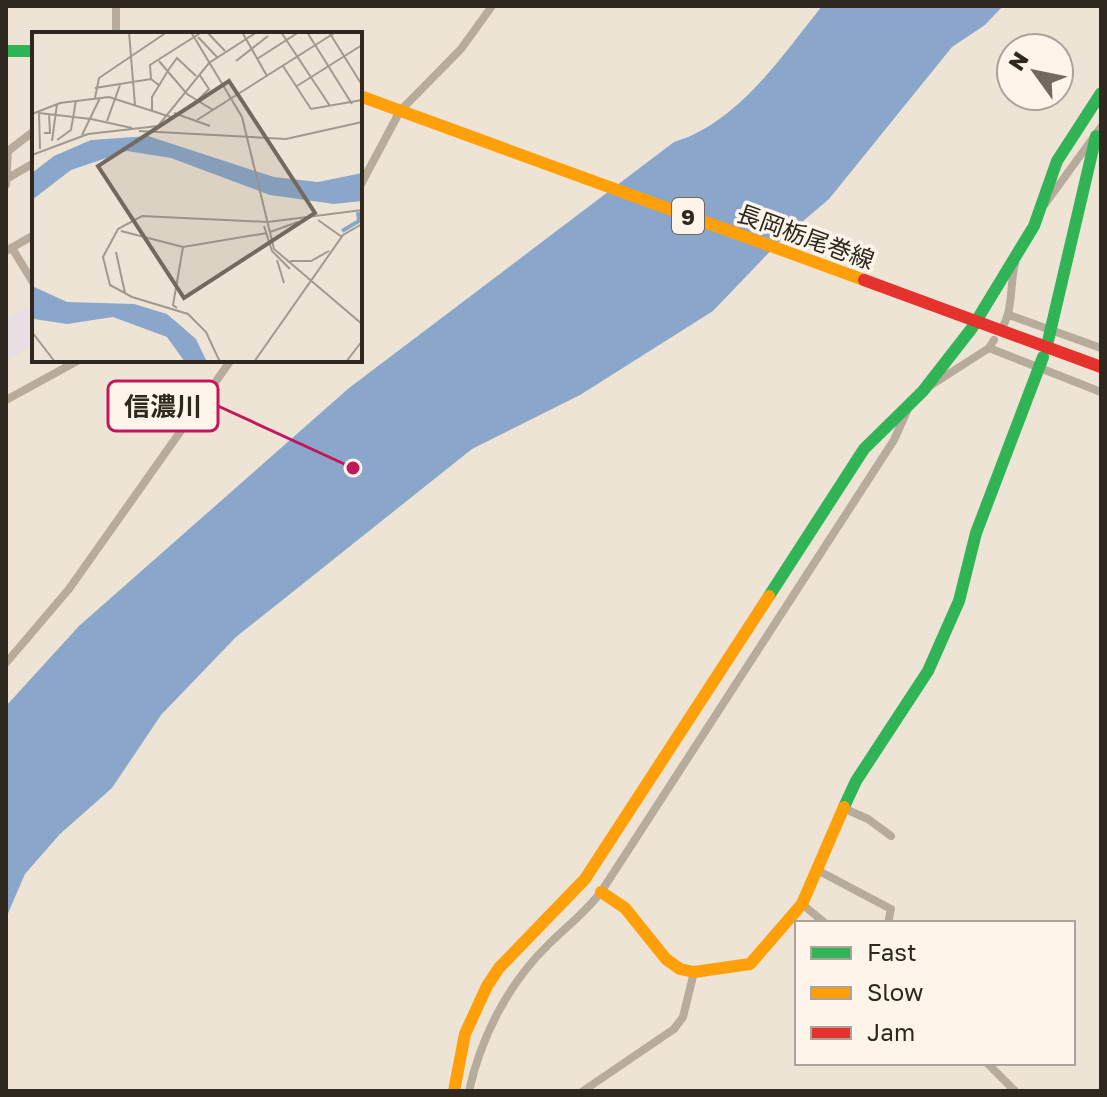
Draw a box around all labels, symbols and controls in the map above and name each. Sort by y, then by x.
inset map [32,32,362,362]
north arrow [995,32,1075,112]
text: N [1002,46,1034,75]
road number: 9 [672,198,704,234]
street label: 長岡栃尾巻線 [733,198,879,274]
callout: 信濃川 [108,381,218,431]
text: 信濃川 [124,391,202,422]
legend [795,921,1075,1065]
text: Fast [867,937,917,966]
text: Slow [867,977,923,1006]
text: Jam [867,1017,915,1046]

